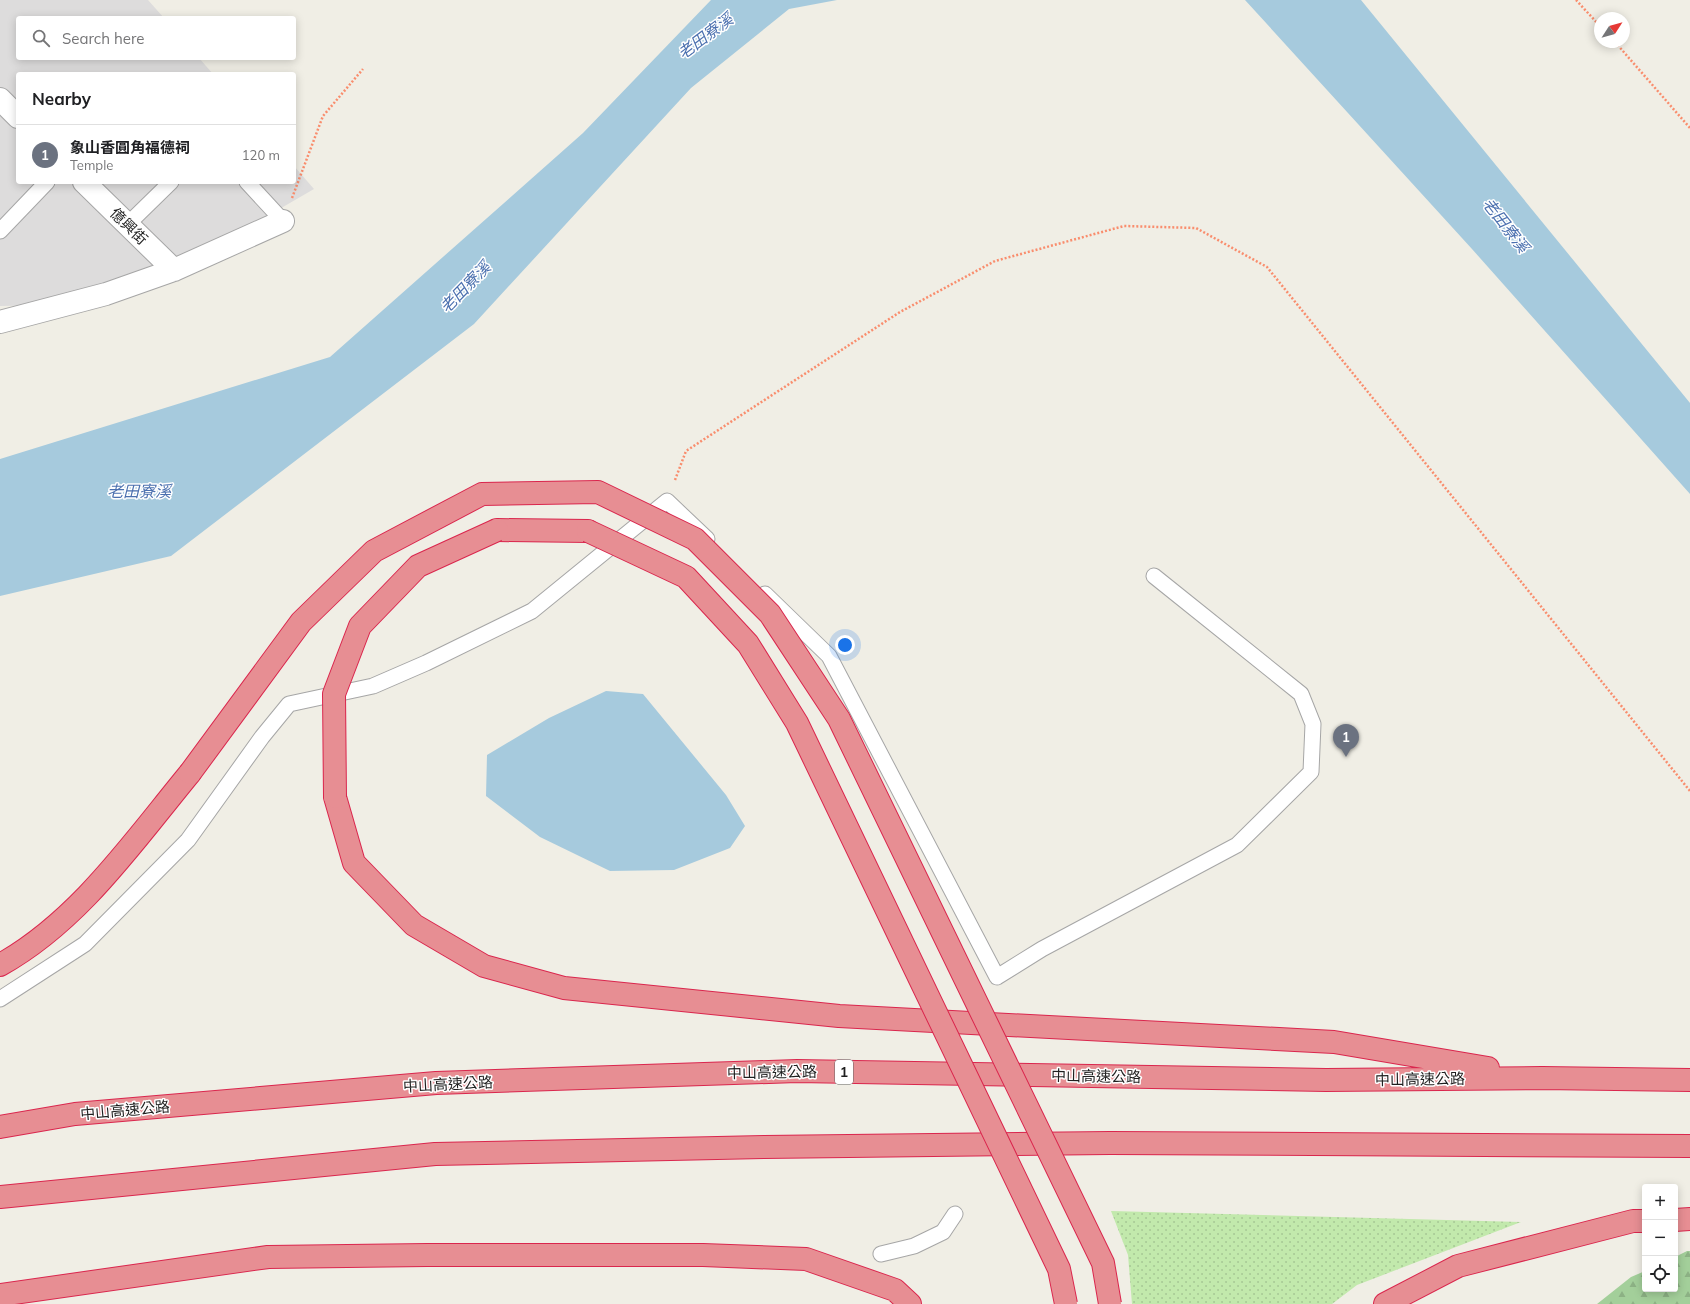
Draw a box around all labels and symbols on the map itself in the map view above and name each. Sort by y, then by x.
water label: 老田寮溪 [673,8,738,63]
north arrow [1594,12,1630,48]
water label: 老田寮溪 [1478,194,1535,258]
street label: 億興街 [106,204,152,248]
water label: 老田寮溪 [436,256,496,317]
water label: 老田寮溪 [107,481,173,501]
your location [835,635,855,655]
pin: 1 [1333,724,1359,757]
road number: 1 [835,1060,853,1084]
street label: 中山高速公路 [727,1062,817,1082]
street label: 中山高速公路 [1051,1066,1141,1086]
street label: 中山高速公路 [1375,1069,1465,1089]
street label: 中山高速公路 [403,1072,493,1096]
street label: 中山高速公路 [79,1097,171,1123]

